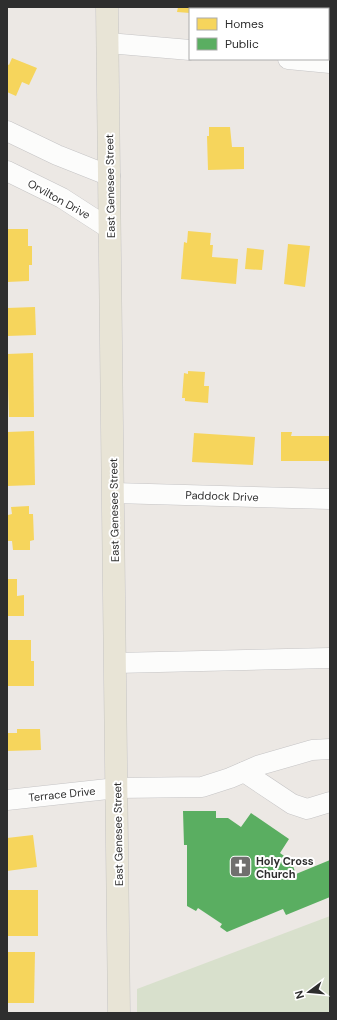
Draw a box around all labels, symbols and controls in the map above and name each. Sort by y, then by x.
legend [189,8,329,60]
text: Homes [225,16,264,32]
text: Public [225,36,259,52]
street label: East Genesee Street [102,134,118,238]
street label: Orvilton Drive [25,176,93,222]
street label: East Genesee Street [106,458,122,562]
street label: Paddock Drive [185,488,259,504]
street label: East Genesee Street [110,782,126,886]
street label: Terrace Drive [28,784,96,804]
church icon: Holy Cross Church [227,854,253,880]
place label: Holy Cross Church [256,854,314,881]
north arrow [289,972,329,1012]
text: N [292,989,307,1001]

